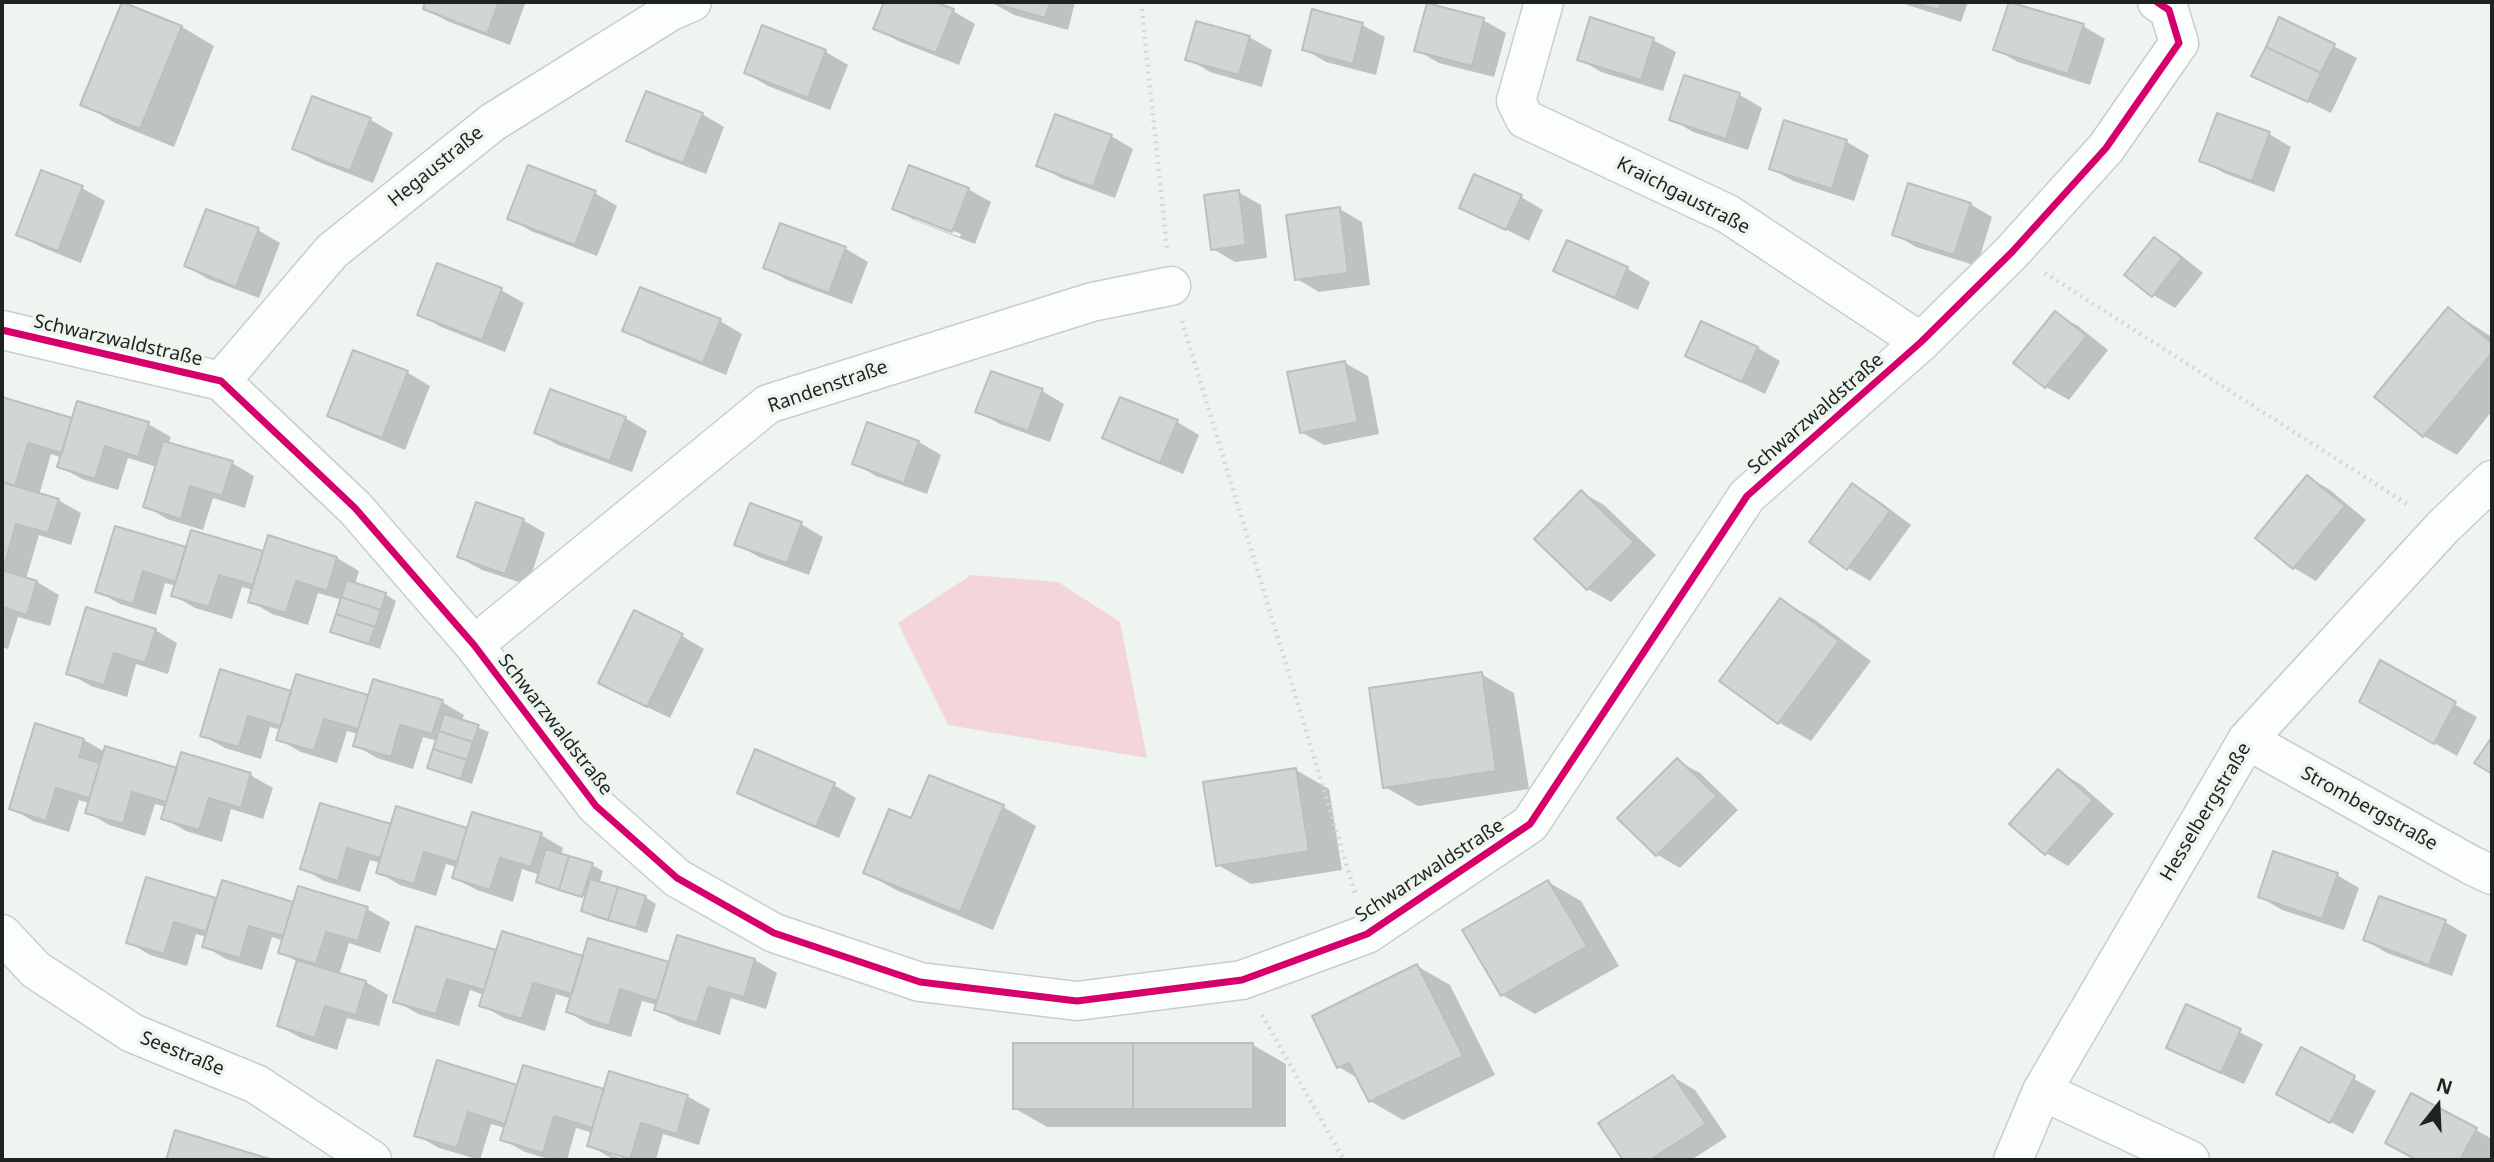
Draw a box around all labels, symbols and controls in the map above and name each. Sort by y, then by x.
street label: Hegaustraße [384,122,488,212]
street label: Kraichgaustraße [1613,153,1753,239]
street label: Schwarzwaldstraße [31,310,205,372]
street label: Schwarzwaldstraße [1743,349,1889,479]
street label: Randenstraße [765,356,891,418]
street label: Schwarzwaldstraße [493,650,617,800]
street label: Hesselbergstraße [2156,739,2256,885]
street label: Strombergstraße [2297,762,2441,856]
street label: Schwarzwaldstraße [1351,814,1509,928]
street label: Seestraße [137,1027,227,1081]
north arrow [2403,1071,2473,1141]
text: N [2433,1071,2456,1101]

